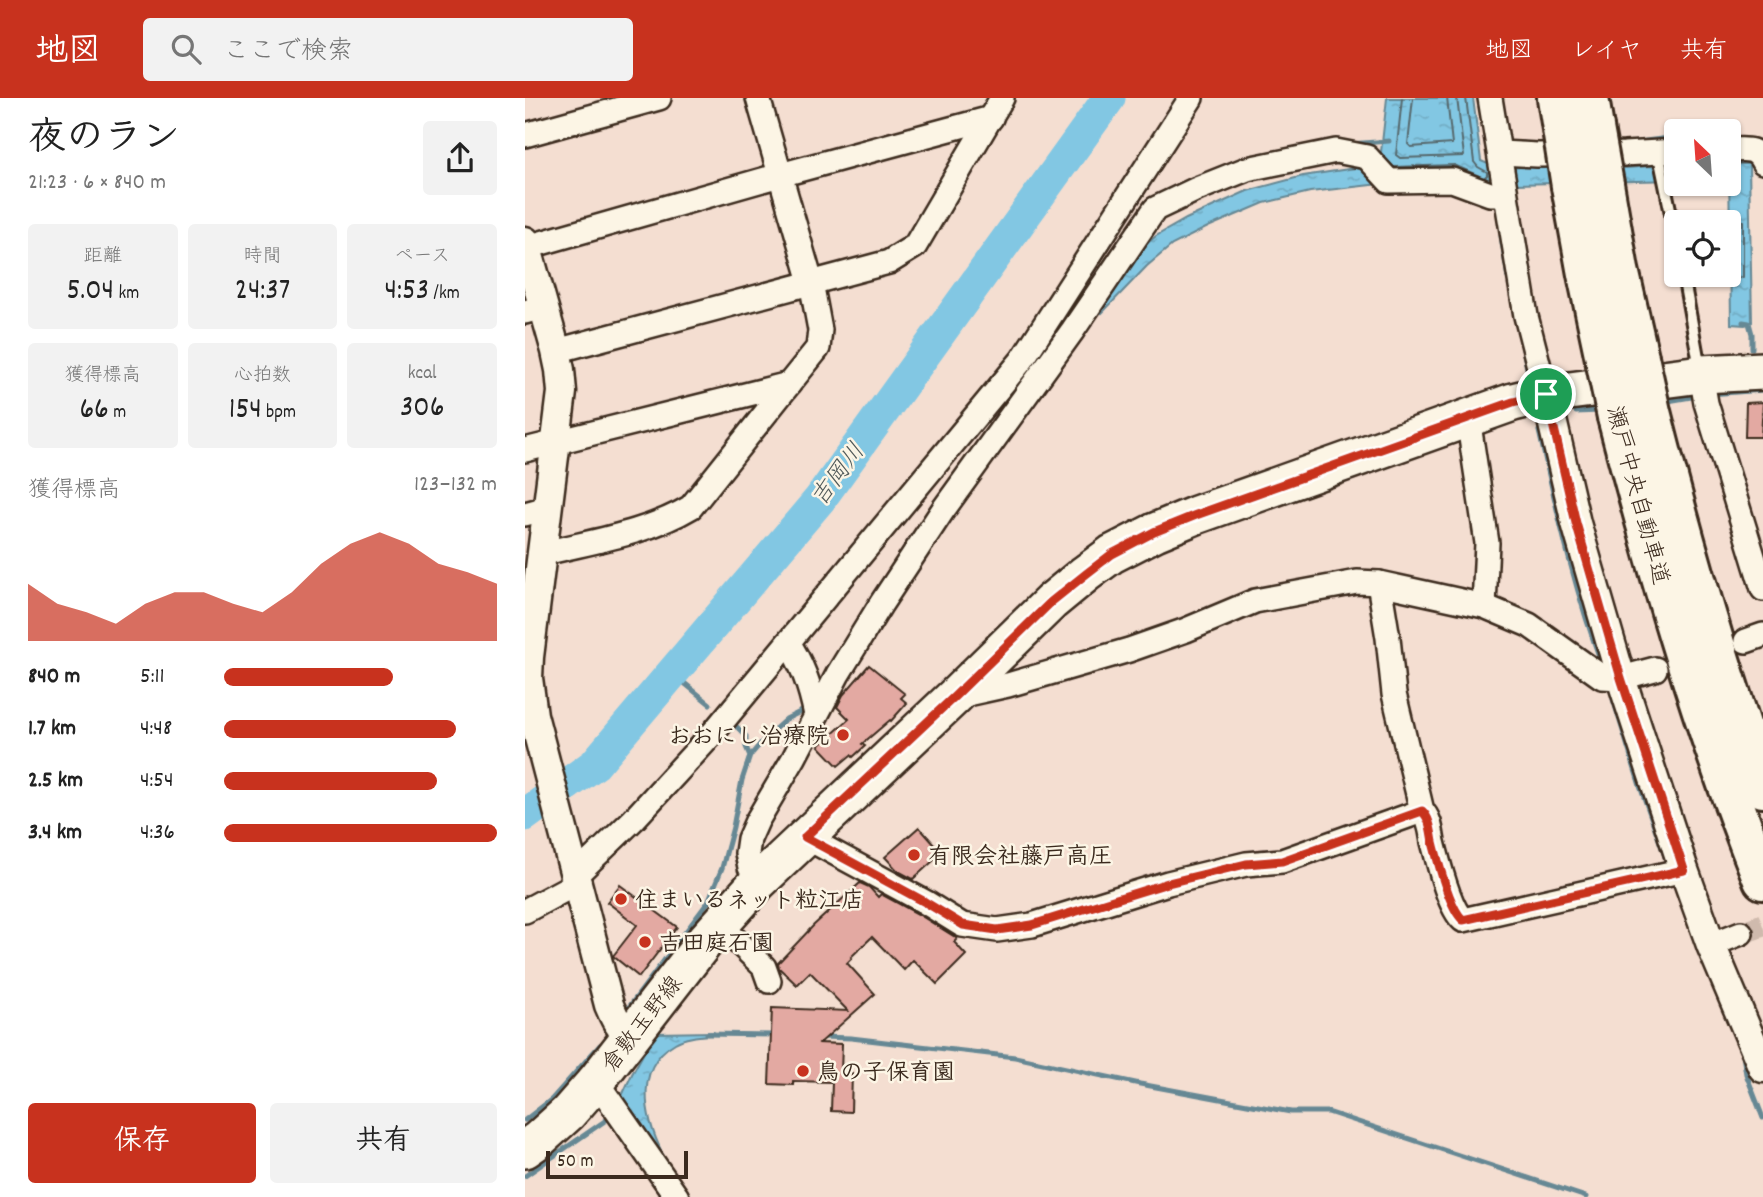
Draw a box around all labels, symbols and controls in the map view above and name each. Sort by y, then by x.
search box [143,18,633,81]
text: 地図 [35,30,101,77]
icon: search [167,30,205,68]
text: ここで検索 [223,34,353,71]
text: 地図 [1485,35,1533,69]
text: レイヤ [1571,35,1642,69]
text: 共有 [1680,35,1728,69]
text: 夜のラン [28,113,180,168]
north arrow [1664,119,1741,196]
map controls [1664,119,1741,287]
button: share [423,121,497,195]
text: 21:23 · 6 × 840 m [28,167,166,200]
button: locate [1664,210,1741,287]
text: 距離 [84,244,122,271]
text: 時間 [243,244,282,271]
text: ペース [394,244,450,271]
text: 5.04 [66,271,114,314]
text: 24:37 [235,271,290,314]
text: 4:53 [385,271,429,314]
text: km [114,281,139,308]
text: /km [429,281,460,308]
text: kcal [408,361,437,388]
text: 獲得標高 [65,363,141,390]
text: 心拍数 [234,363,291,390]
pin [1516,364,1576,424]
icon: arrive [1527,375,1565,413]
text: 306 [400,388,444,431]
text: 66 [79,390,109,433]
text: 154 [229,390,262,433]
text: m [109,400,126,427]
text: bpm [262,400,296,427]
street label: 瀬戸中央自動車道 [1596,403,1675,589]
water label: 吉岡川 [804,437,875,515]
text: 123–132 m [414,469,497,502]
text: 獲得標高 [28,475,120,508]
text: 840 m [28,661,80,694]
text: 5:11 [140,661,165,694]
text: 1.7 km [28,713,76,746]
text: 4:48 [140,713,172,746]
place label: おおにし治療院 [668,722,829,755]
marker: おおにし治療院 [835,727,851,743]
text: 2.5 km [28,765,83,798]
text: 4:54 [140,765,174,798]
text: 3.4 km [28,817,82,850]
text: 4:36 [140,817,175,850]
place label: 有限会社藤戸高圧 [928,842,1112,875]
marker: 有限会社藤戸高圧 [906,847,922,863]
place label: 住まいるネット粒江店 [635,886,864,919]
marker: 住まいるネット粒江店 [613,891,629,907]
place label: 吉田庭石園 [659,929,774,962]
marker: 吉田庭石園 [637,934,653,950]
street label: 倉敷玉野線 [595,970,692,1081]
place label: 鳥の子保育園 [817,1058,955,1091]
marker: 鳥の子保育園 [795,1063,811,1079]
button: 保存 [28,1103,256,1183]
button: 共有 [270,1103,497,1183]
scale bar [546,1148,688,1180]
text: 50 m [557,1149,594,1176]

